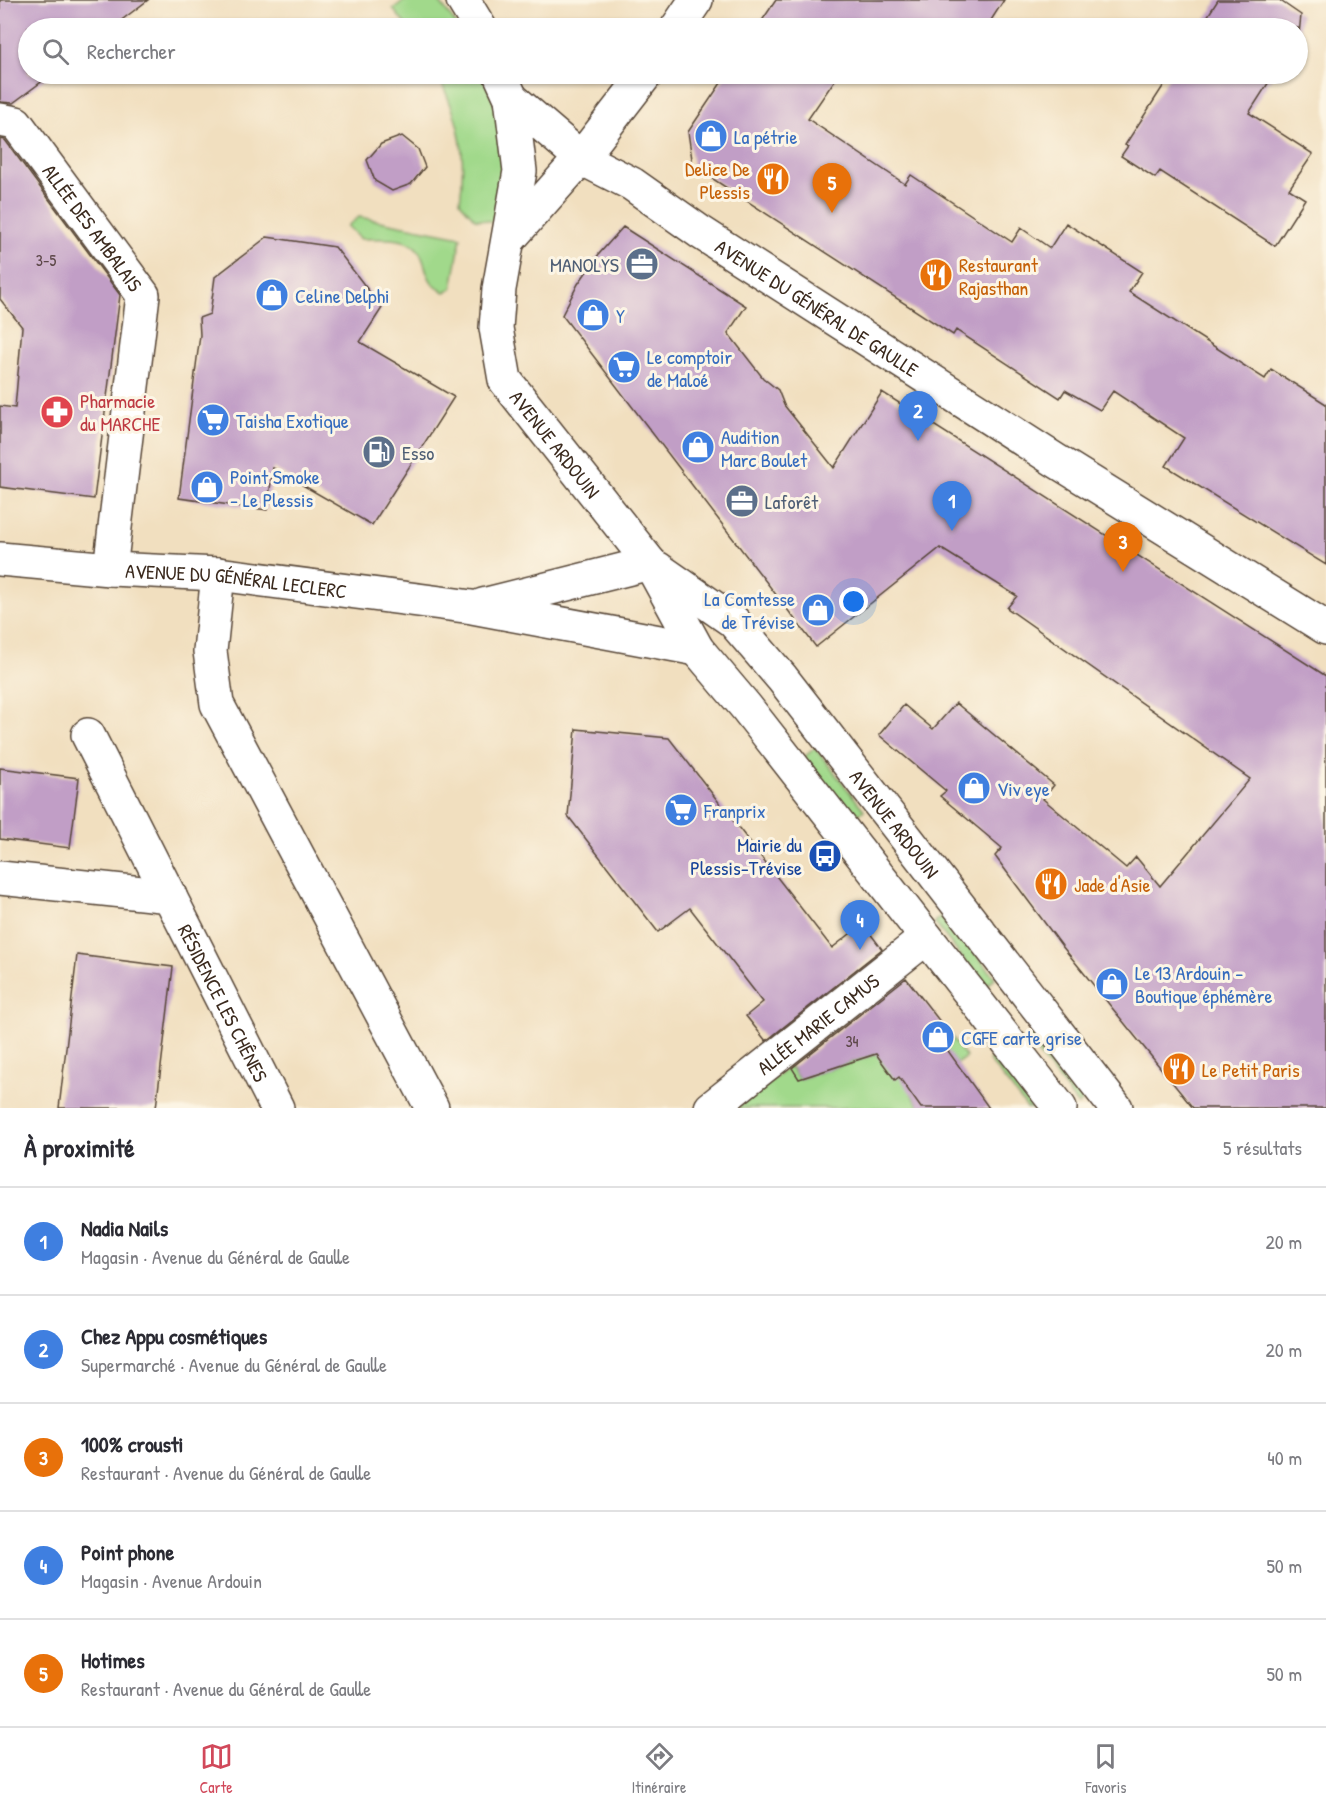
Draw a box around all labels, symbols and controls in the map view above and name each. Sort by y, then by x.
search box [18,18,1308,84]
icon: search [39,35,72,68]
text: Rechercher [87,36,176,66]
shop icon: La pétrie [693,118,729,154]
place label: La pétrie [734,123,797,150]
place label: Delice De Plessis [685,155,750,205]
street label: ALLÉE DES AMBALAIS [37,158,149,296]
restaurant icon: Delice De Plessis [755,161,791,197]
pin: 5 [812,164,852,213]
street label: AVENUE DU GÉNÉRAL DE GAULLE [711,232,924,382]
office icon: MANOLYS [624,246,660,282]
house number: 3-5 [36,249,56,271]
place label: MANOLYS [550,251,619,278]
place label: Restaurant Rajasthan [959,251,1039,301]
restaurant icon: Restaurant Rajasthan [918,257,954,293]
shop icon: Celine Delphi [254,277,290,313]
place label: Celine Delphi [295,282,390,309]
shop icon: Y [575,297,611,333]
place label: Y [616,302,625,329]
place label: Le comptoir de Maloé [647,343,732,393]
supermarket icon: Le comptoir de Maloé [606,349,642,385]
street label: AVENUE ARDOUIN [504,384,607,503]
place label: Pharmacie du MARCHE [80,387,160,437]
pin: 2 [898,392,938,441]
pharmacy icon: Pharmacie du MARCHE [39,394,75,430]
supermarket icon: Taisha Exotique [195,402,231,438]
place label: Taisha Exotique [236,407,349,434]
place label: Audition Marc Boulet [721,423,808,473]
shop icon: Audition Marc Boulet [680,429,716,465]
fuel station icon: Esso [361,434,397,470]
place label: Esso [402,439,434,466]
place label: Point Smoke - Le Plessis [230,463,320,513]
shop icon: Point Smoke - Le Plessis [189,469,225,505]
pin: 1 [932,482,972,531]
office icon: Laforêt [724,483,760,519]
place label: Laforêt [765,488,819,515]
pin: 3 [1104,522,1142,572]
street label: AVENUE DU GÉNÉRAL LECLERC [125,556,348,604]
place label: La Comtesse de Trévise [704,585,795,635]
your location [839,587,868,616]
shop icon: La Comtesse de Trévise [800,592,836,628]
street label: AVENUE ARDOUIN [844,764,946,883]
shop icon: Viv eye [956,770,992,806]
place label: Viv eye [997,775,1050,802]
supermarket icon: Franprix [663,792,699,828]
place label: Franprix [703,797,766,824]
place label: Mairie du Plessis-Trévise [690,831,802,881]
bus stop icon: Mairie du Plessis-Trévise [807,838,843,874]
restaurant icon: Jade d'Asie [1033,866,1069,902]
place label: Jade d'Asie [1074,871,1151,898]
pin: 4 [840,900,880,950]
street label: RÉSIDENCE LES CHÊNES [172,919,275,1086]
place label: Le 13 Ardouin - Boutique éphémère [1135,959,1273,1009]
shop icon: Le 13 Ardouin - Boutique éphémère [1094,966,1130,1002]
street label: ALLÉE MARIE CAMUS [751,967,884,1080]
shop icon: CGFE carte grise [920,1019,956,1055]
place label: CGFE carte grise [961,1024,1082,1051]
house number: 34 [845,1030,859,1052]
restaurant icon: Le Petit Paris [1161,1051,1197,1087]
place label: Le Petit Paris [1202,1056,1300,1083]
text: À proximité [24,1130,135,1165]
text: 5 résultats [1223,1134,1302,1161]
text: Nadia Nails [81,1213,168,1243]
text: 1 [40,1228,47,1255]
text: 20 m [1265,1228,1302,1255]
text: Magasin · Avenue du Général de Gaulle [81,1243,350,1270]
text: Chez Appu cosmétiques [81,1321,267,1351]
text: 2 [39,1336,48,1363]
text: 20 m [1265,1336,1302,1363]
text: Supermarché · Avenue du Général de Gaulle [81,1351,387,1378]
text: 100% crousti [81,1429,184,1459]
text: 3 [39,1444,48,1471]
text: 40 m [1267,1444,1302,1471]
text: Restaurant · Avenue du Général de Gaulle [81,1459,371,1486]
text: Point phone [81,1537,174,1567]
text: 4 [40,1552,47,1579]
text: 50 m [1266,1552,1302,1579]
text: Magasin · Avenue Ardouin [81,1567,262,1594]
text: Hotimes [81,1645,145,1675]
text: 5 [39,1660,48,1687]
text: 50 m [1266,1660,1302,1687]
text: Restaurant · Avenue du Général de Gaulle [81,1675,371,1702]
tab: Carte [199,1740,233,1798]
tab: Itinéraire [632,1740,687,1798]
tab: Favoris [1085,1740,1126,1798]

